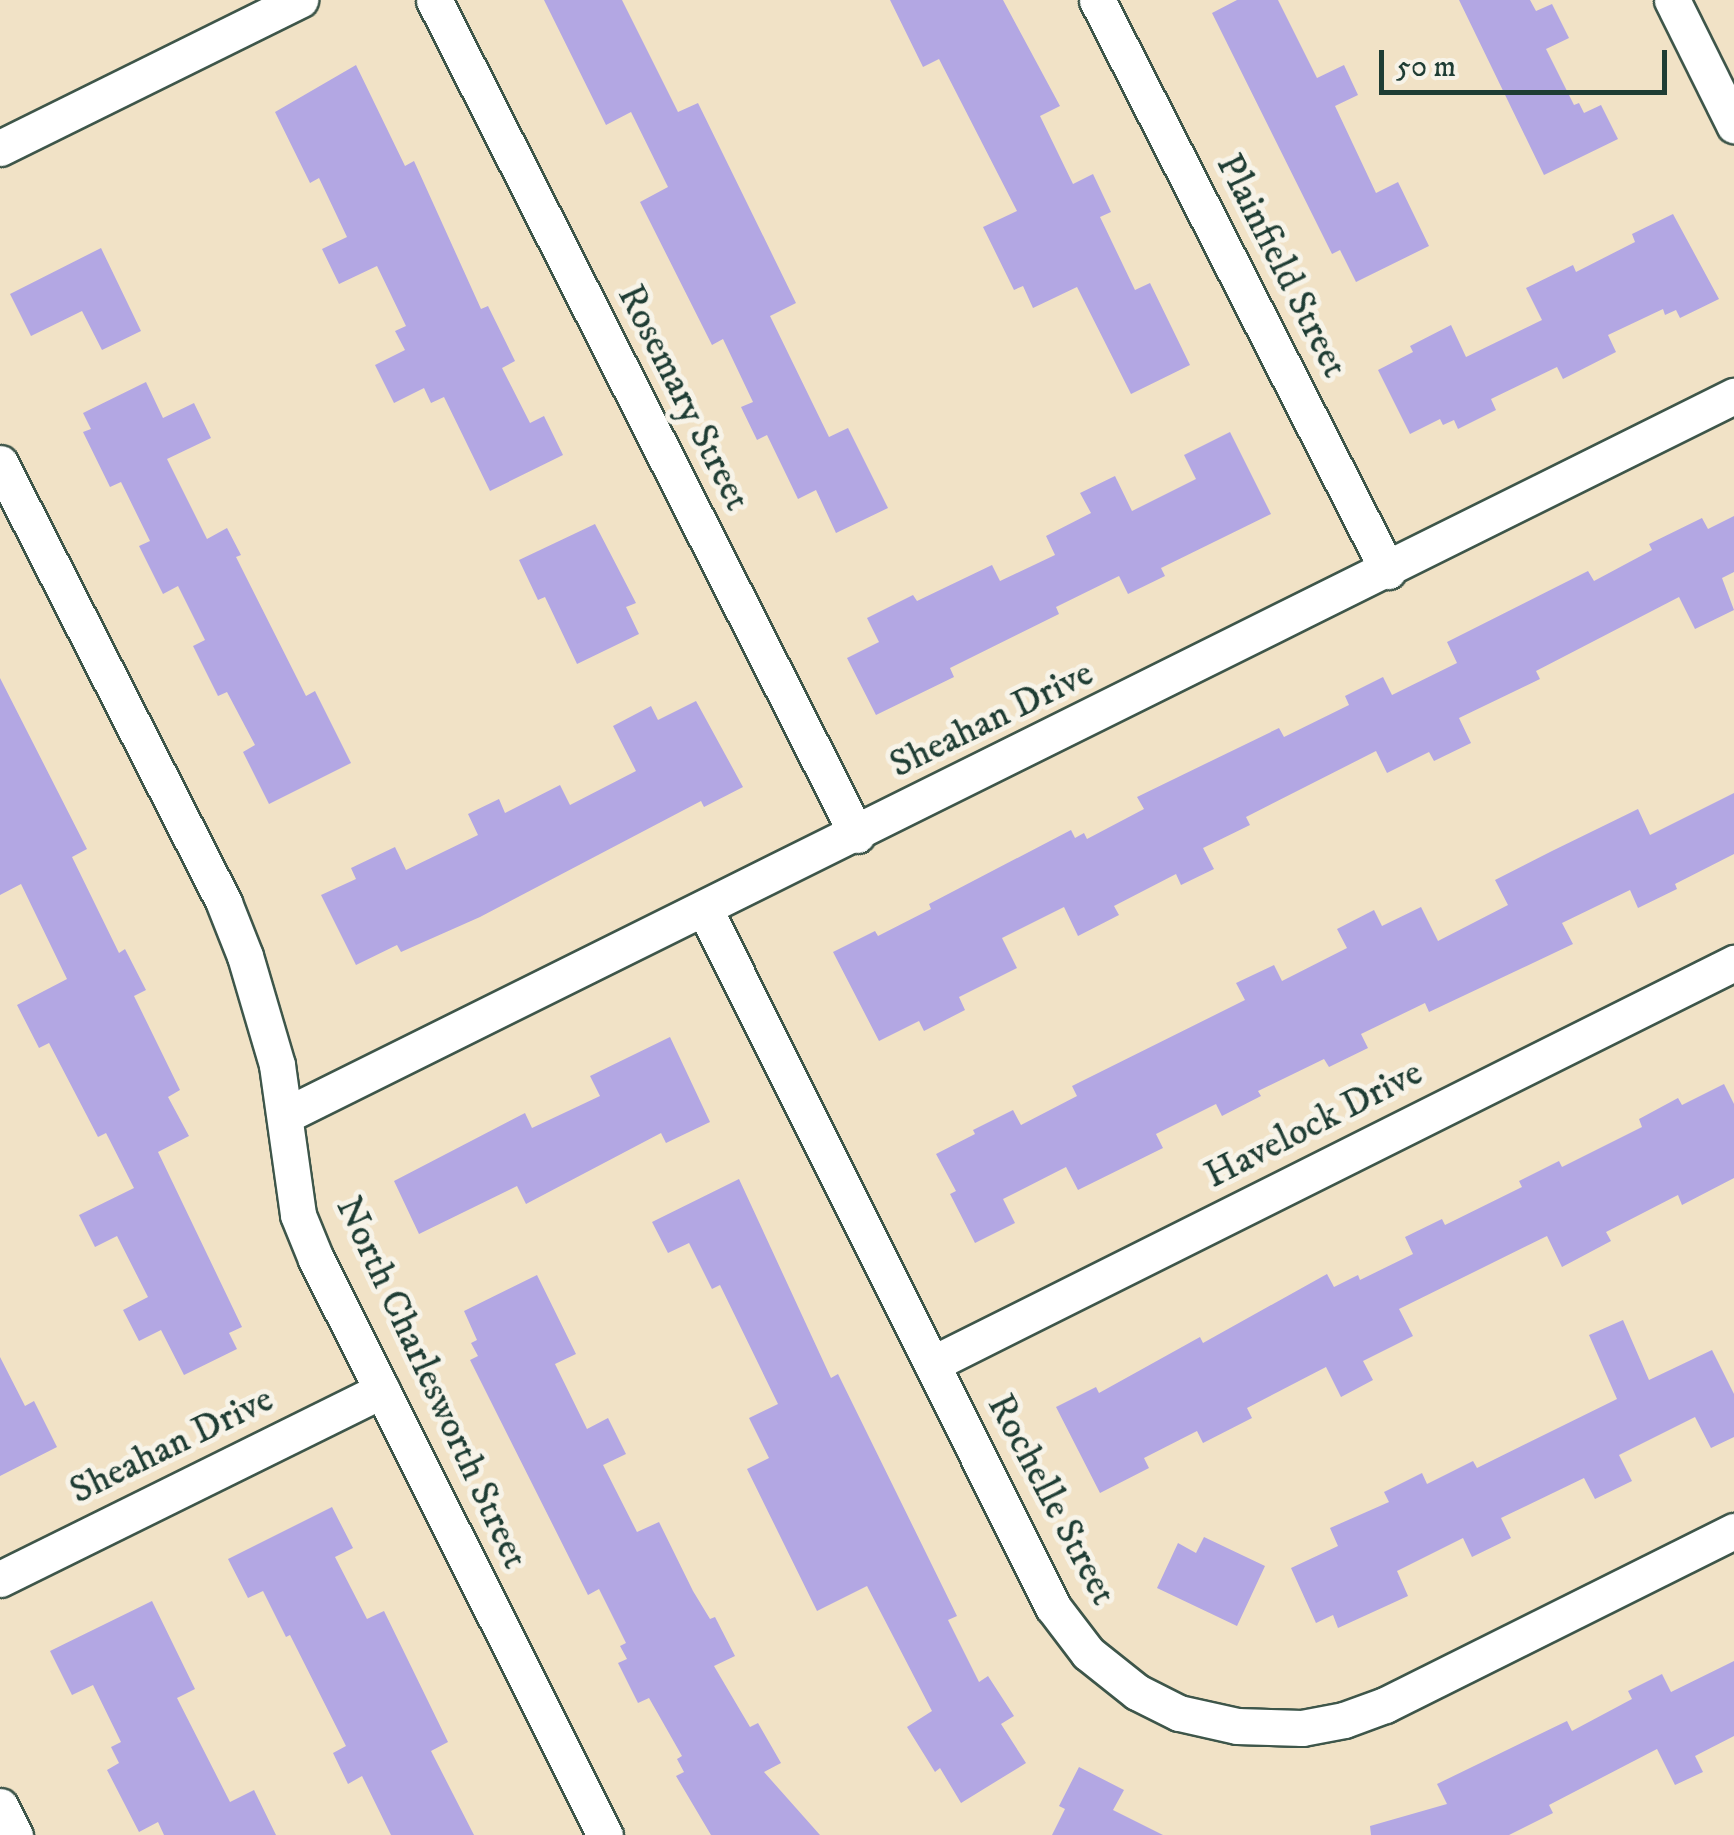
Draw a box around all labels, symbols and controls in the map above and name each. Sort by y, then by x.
scale bar [1384,30,1672,92]
text: 50 m [1396,49,1456,86]
street label: Plainfield Street [1205,147,1357,385]
street label: Rosemary Street [607,278,759,518]
street label: Sheahan Drive [883,651,1101,789]
street label: Havelock Drive [1198,1051,1430,1199]
street label: North Charlesworth Street [325,1190,537,1576]
street label: Sheahan Drive [63,1377,281,1515]
street label: Rochelle Street [976,1387,1126,1613]

